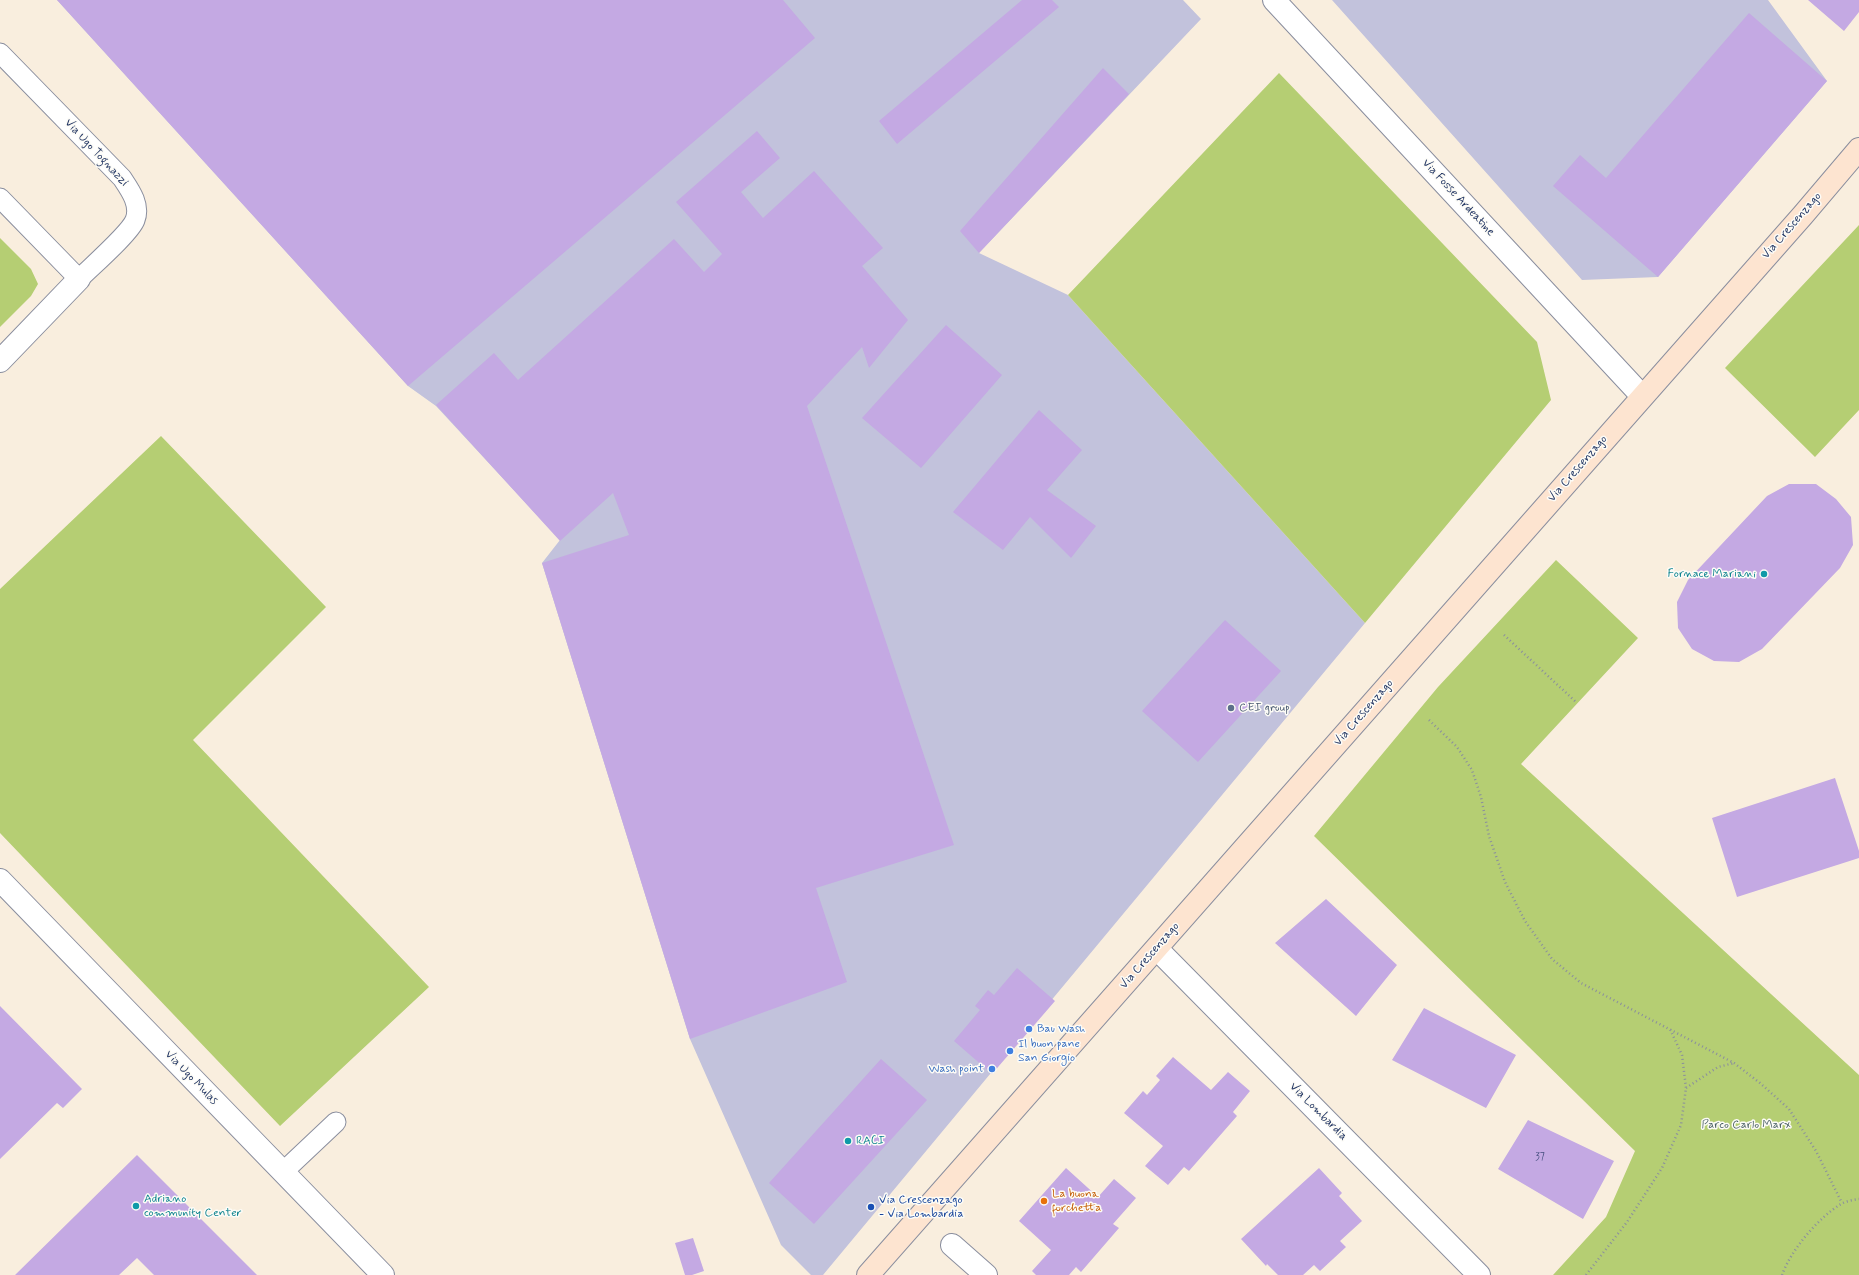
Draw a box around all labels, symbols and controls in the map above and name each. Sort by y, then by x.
street label: Via Ugo Tognazzi [61,116,131,190]
street label: Via Fosse Ardeatine [1419,156,1497,240]
street label: Via Crescenzago [1759,190,1825,262]
street label: Via Crescenzago [1545,433,1611,505]
place label: Fornace Mariani [1667,567,1756,581]
marker: Fornace Mariani [1759,569,1769,579]
street label: Via Crescenzago [1331,677,1397,749]
place label: CEI group [1239,701,1290,715]
marker: CEI group [1226,703,1236,713]
street label: Via Crescenzago [1117,920,1183,992]
place label: Bau Wash [1037,1022,1085,1036]
marker: Bau Wash [1024,1024,1034,1034]
place label: Il buon pane San Giorgio [1018,1037,1080,1065]
marker: Il buon pane San Giorgio [1005,1046,1015,1056]
street label: Via Ugo Mulas [161,1048,221,1108]
place label: Wash point [929,1062,984,1076]
marker: Wash point [987,1064,997,1074]
street label: Via Lombardia [1286,1080,1350,1144]
park label: Parco Carlo Marx [1701,1118,1791,1132]
place label: RACI [856,1134,885,1148]
marker: RACI [843,1136,853,1146]
house number: 37 [1535,1152,1545,1164]
place label: La buona forchetta [1052,1187,1101,1215]
place label: Adriano community Center [144,1192,242,1220]
place label: Via Crescenzago - Via Lombardia [879,1193,964,1221]
marker: La buona forchetta [1039,1196,1049,1206]
marker: Adriano community Center [131,1201,141,1211]
marker: Via Crescenzago - Via Lombardia [866,1202,876,1212]

